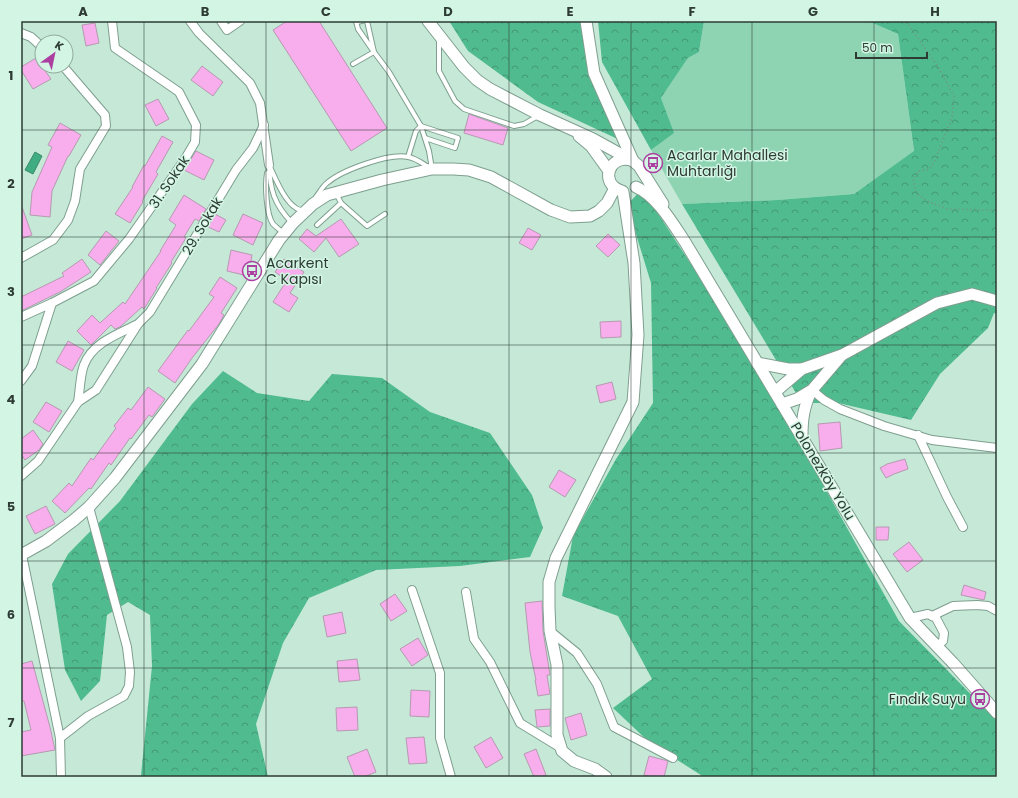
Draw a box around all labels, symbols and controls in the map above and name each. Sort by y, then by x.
text: A [78,2,88,21]
text: B [201,2,210,21]
text: C [321,2,331,21]
text: D [443,2,453,21]
text: E [566,2,574,21]
text: F [688,2,696,21]
text: G [808,2,818,21]
text: H [930,2,940,21]
north arrow [34,34,74,74]
scale bar [856,34,927,60]
text: K [52,37,67,55]
text: 50 m [862,39,893,56]
text: 1 [9,66,13,85]
place label: Acarlar Mahallesi Muhtarlığı [667,145,788,181]
street label: 31. Sokak [144,151,195,213]
bus stop icon: Acarlar Mahallesi Muhtarlığı [642,152,664,174]
text: 2 [7,174,15,193]
street label: 29. Sokak [177,192,228,259]
place label: Acarkent C Kapısı [266,253,329,289]
bus stop icon: Acarkent C Kapısı [241,260,263,282]
text: 3 [7,282,15,301]
text: 4 [7,390,16,409]
street label: Polonezköy Yolu [786,418,860,524]
text: 5 [7,497,15,516]
text: 6 [7,605,15,624]
bus stop icon: Fındık Suyu [969,688,991,710]
place label: Fındık Suyu [889,689,966,709]
text: 7 [8,713,15,732]

